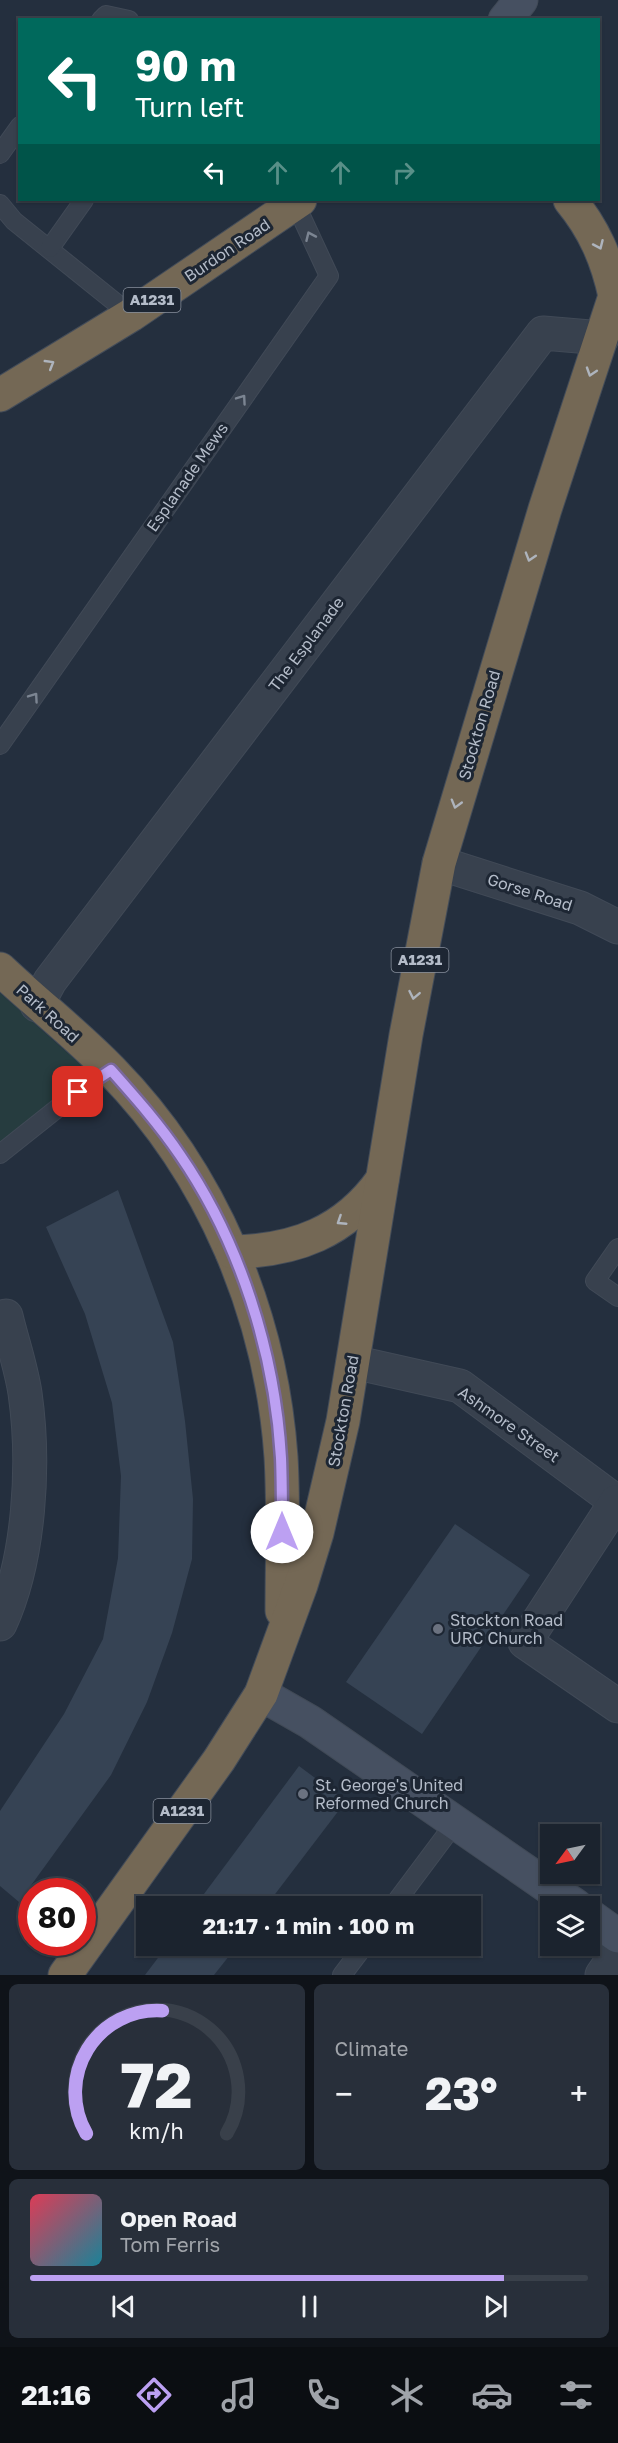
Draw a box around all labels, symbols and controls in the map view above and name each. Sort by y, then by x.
text: 90 m [135,40,236,90]
icon: left [36,42,114,120]
text: Turn left [135,91,244,123]
icon: left [198,156,231,189]
icon: ahead [261,156,294,189]
icon: ahead [324,156,357,189]
icon: right [387,156,420,189]
street label: Burdon Road [180,214,274,286]
one-way arrow [305,231,317,242]
one-way arrow [592,238,604,249]
road number: A1231 [124,288,180,312]
one-way arrow [44,360,54,372]
one-way arrow [585,366,598,377]
one-way arrow [235,395,246,406]
street label: Esplanade Mews [142,419,232,535]
one-way arrow [525,551,537,562]
street label: The Esplanade [264,593,348,695]
street label: Stockton Road [454,668,504,782]
one-way arrow [27,692,38,703]
one-way arrow [451,798,463,809]
street label: Gorse Road [485,869,575,915]
road number: A1231 [392,948,448,972]
street label: Park Road [12,980,84,1046]
one-way arrow [408,989,421,999]
pin [52,1066,103,1117]
icon: arrive [61,1075,94,1108]
one-way arrow [337,1214,348,1225]
street label: Stockton Road [323,1354,363,1468]
street label: Ashmore Street [454,1382,564,1466]
position arrow [250,1500,314,1564]
place label: Stockton Road URC Church [450,1610,563,1648]
marker: Stockton Road URC Church [431,1622,445,1636]
place label: St. George's United Reformed Church [315,1775,463,1813]
marker: St. George's United Reformed Church [296,1787,310,1801]
road number: A1231 [154,1799,210,1823]
north arrow [540,1824,600,1884]
map controls [540,1824,600,1956]
speed limit sign: 80 [18,1878,96,1956]
button: layers [540,1896,600,1956]
text: 21:17 · 1 min · 100 m [203,1912,414,1939]
text: Climate [335,2036,408,2060]
text: 72 [121,2047,193,2122]
text: 23° [425,2066,497,2120]
text: − [335,2074,353,2113]
text: + [570,2074,588,2113]
text: km/h [129,2118,184,2144]
text: Open Road [120,2205,237,2232]
text: Tom Ferris [120,2232,220,2256]
icon: previous [107,2290,140,2323]
icon: pause [293,2290,326,2323]
icon: next [479,2290,512,2323]
icon: directions [133,2374,175,2416]
icon: music [218,2374,260,2416]
icon: phone [302,2374,344,2416]
icon: climate [386,2374,428,2416]
icon: car [471,2374,513,2416]
icon: filters [555,2374,597,2416]
text: 21:16 [21,2379,91,2411]

